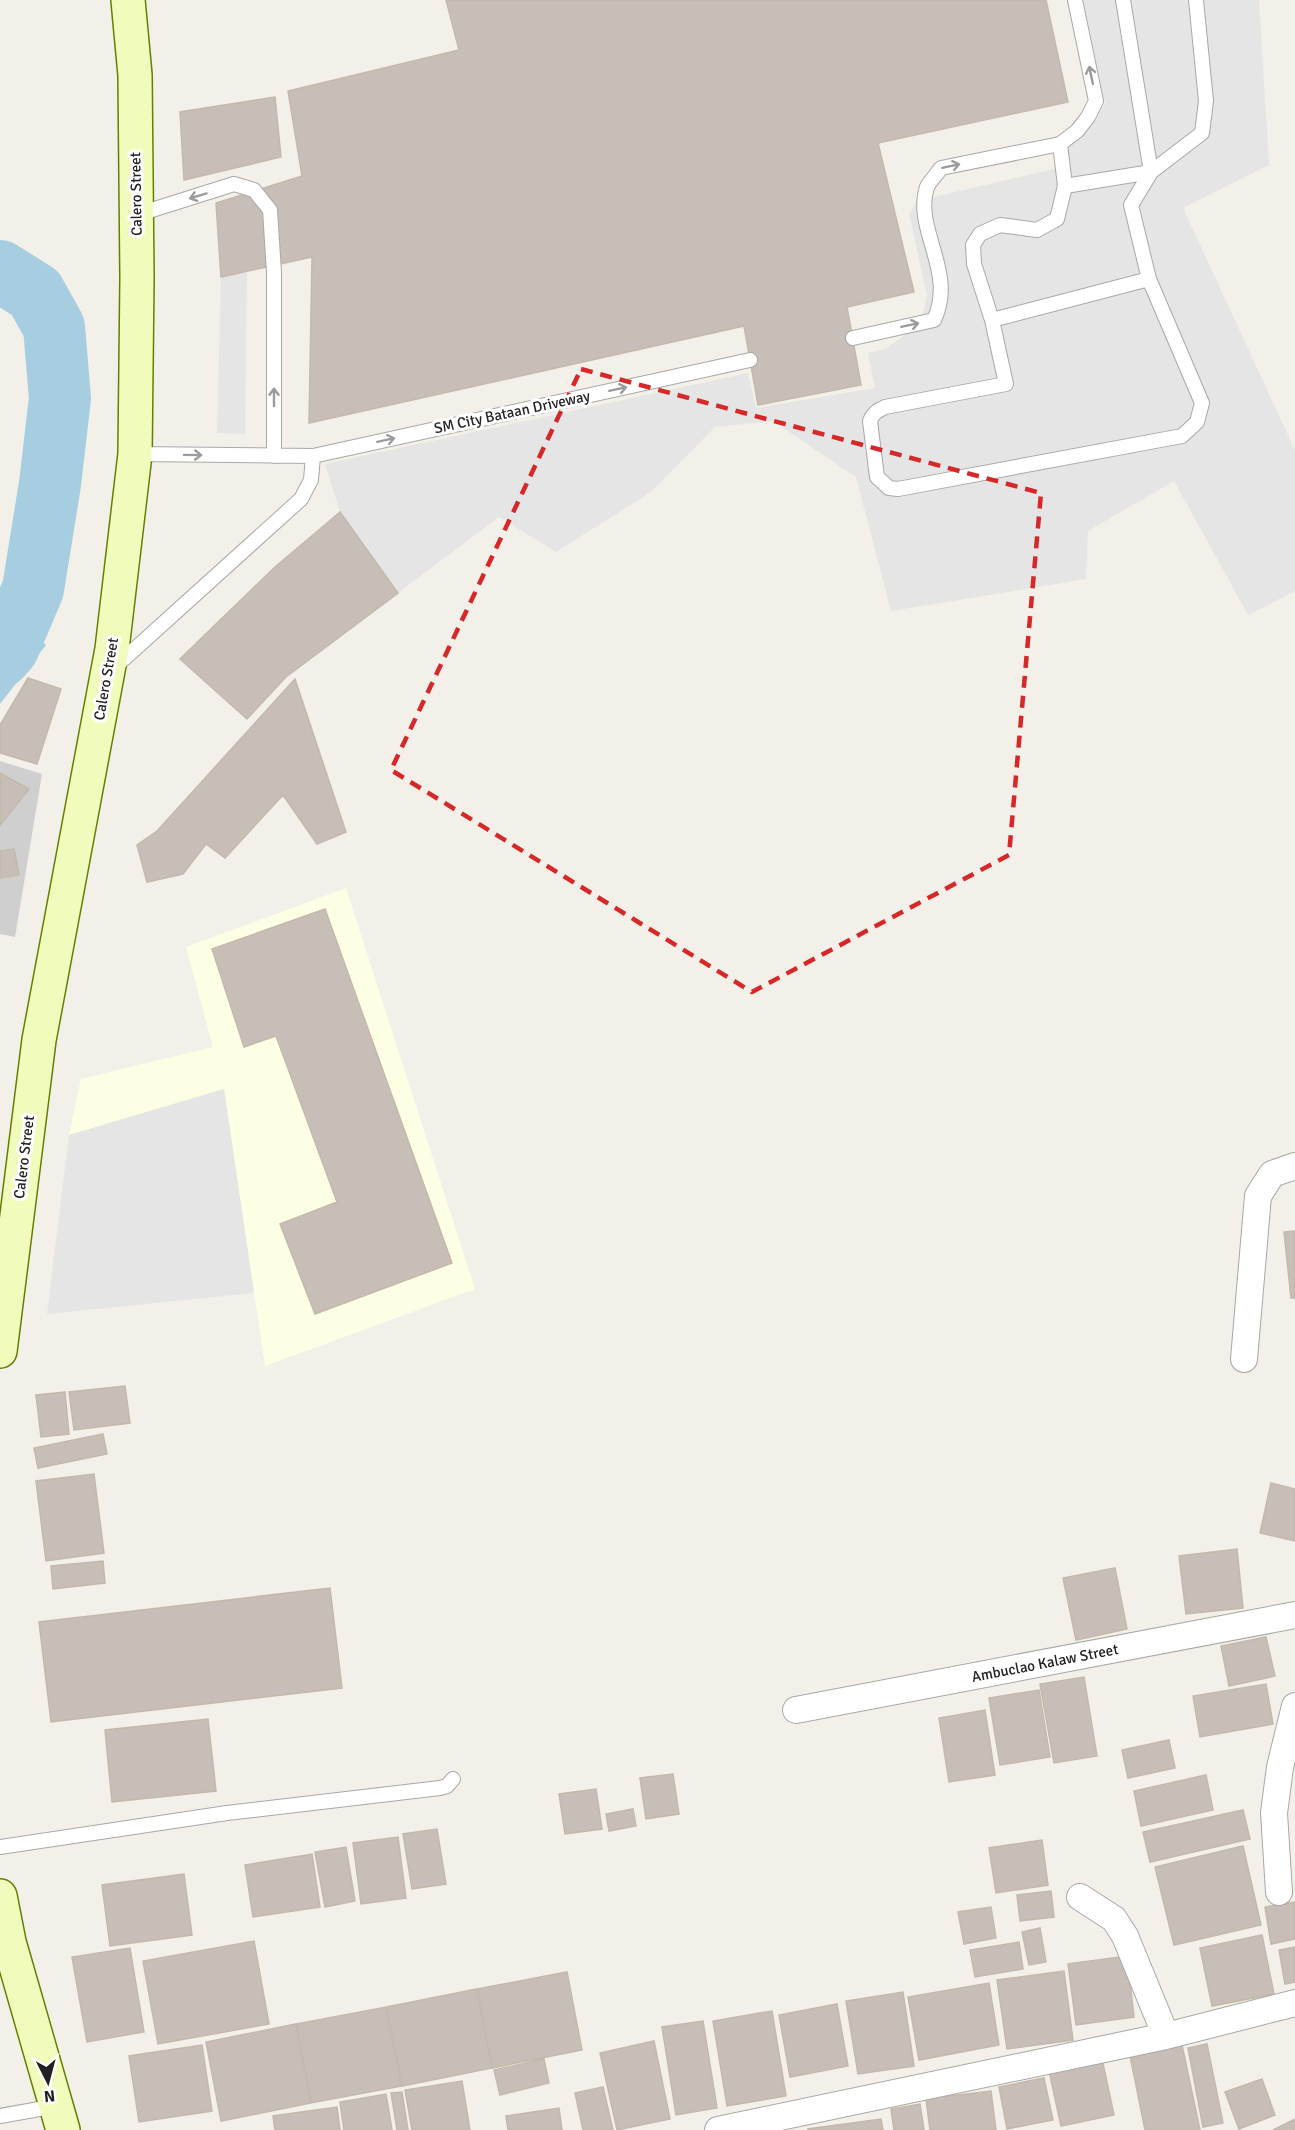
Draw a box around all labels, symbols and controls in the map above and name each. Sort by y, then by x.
one-way arrow [1085,66,1096,85]
street label: Calero Street [126,152,146,236]
one-way arrow [941,160,960,171]
one-way arrow [189,191,208,202]
one-way arrow [900,319,919,331]
one-way arrow [608,383,627,395]
street label: SM City Bataan Driveway [432,387,592,437]
one-way arrow [268,388,280,408]
one-way arrow [376,434,396,445]
one-way arrow [183,449,203,461]
street label: Calero Street [90,636,122,722]
street label: Calero Street [10,1114,38,1200]
street label: Ambuclao Kalaw Street [970,1640,1120,1686]
north arrow [18,2052,78,2112]
text: N [43,2085,56,2106]

